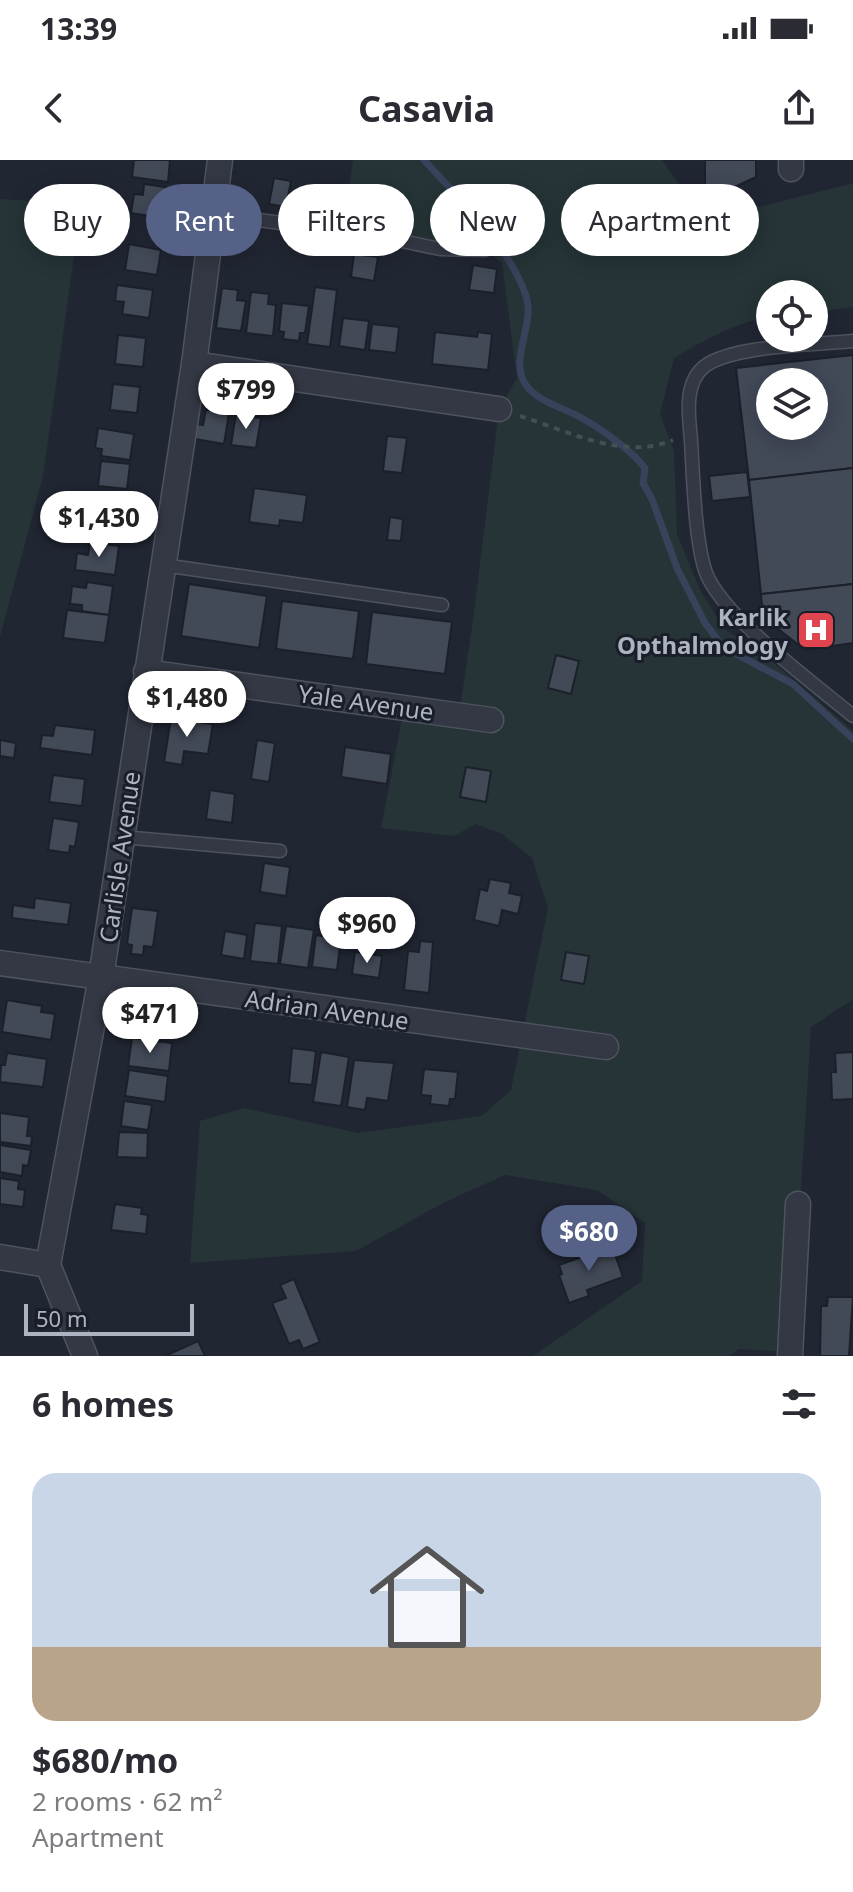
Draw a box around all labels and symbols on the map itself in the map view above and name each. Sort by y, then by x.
pin: $799 [199,363,293,431]
pin: $1,430 [34,491,164,559]
place label: Karlik Opthalmology [617,600,788,661]
hospital icon: Karlik Opthalmology [795,609,837,651]
pin: $1,480 [122,671,252,739]
street label: Yale Avenue [296,676,436,728]
street label: Carlisle Avenue [91,769,147,945]
pin: $960 [320,897,414,965]
street label: Adrian Avenue [243,981,411,1037]
pin: $471 [103,987,197,1055]
pin: $680 [542,1205,636,1273]
scale bar [24,1300,194,1336]

